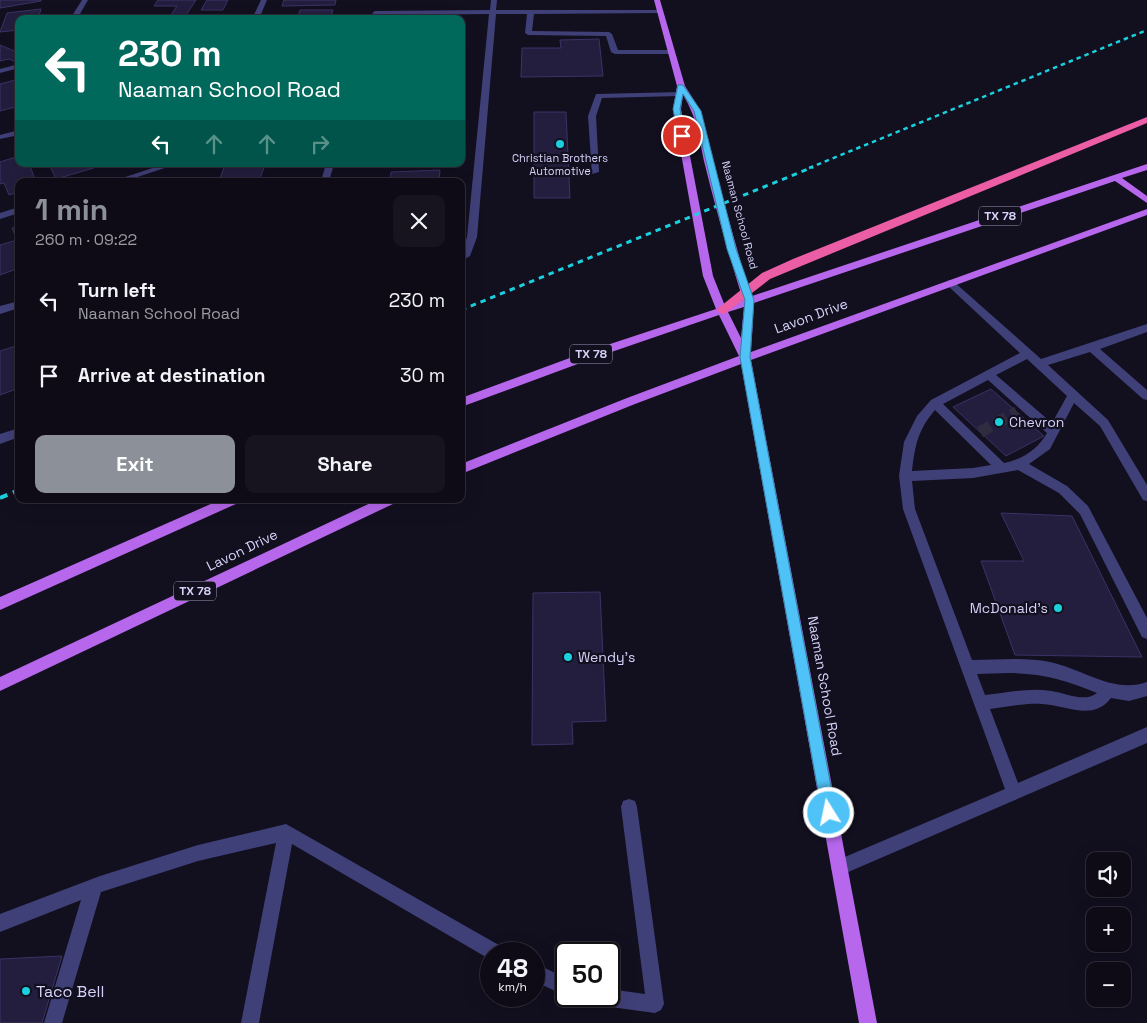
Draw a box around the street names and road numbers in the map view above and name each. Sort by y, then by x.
street label: Naaman School Road [719,159,761,271]
road number: TX 78 [979,207,1021,226]
street label: Lavon Drive [772,294,850,338]
road number: TX 78 [570,344,612,364]
street label: Lavon Drive [203,525,281,575]
road number: TX 78 [174,582,216,600]
street label: Naaman School Road [804,615,846,757]

